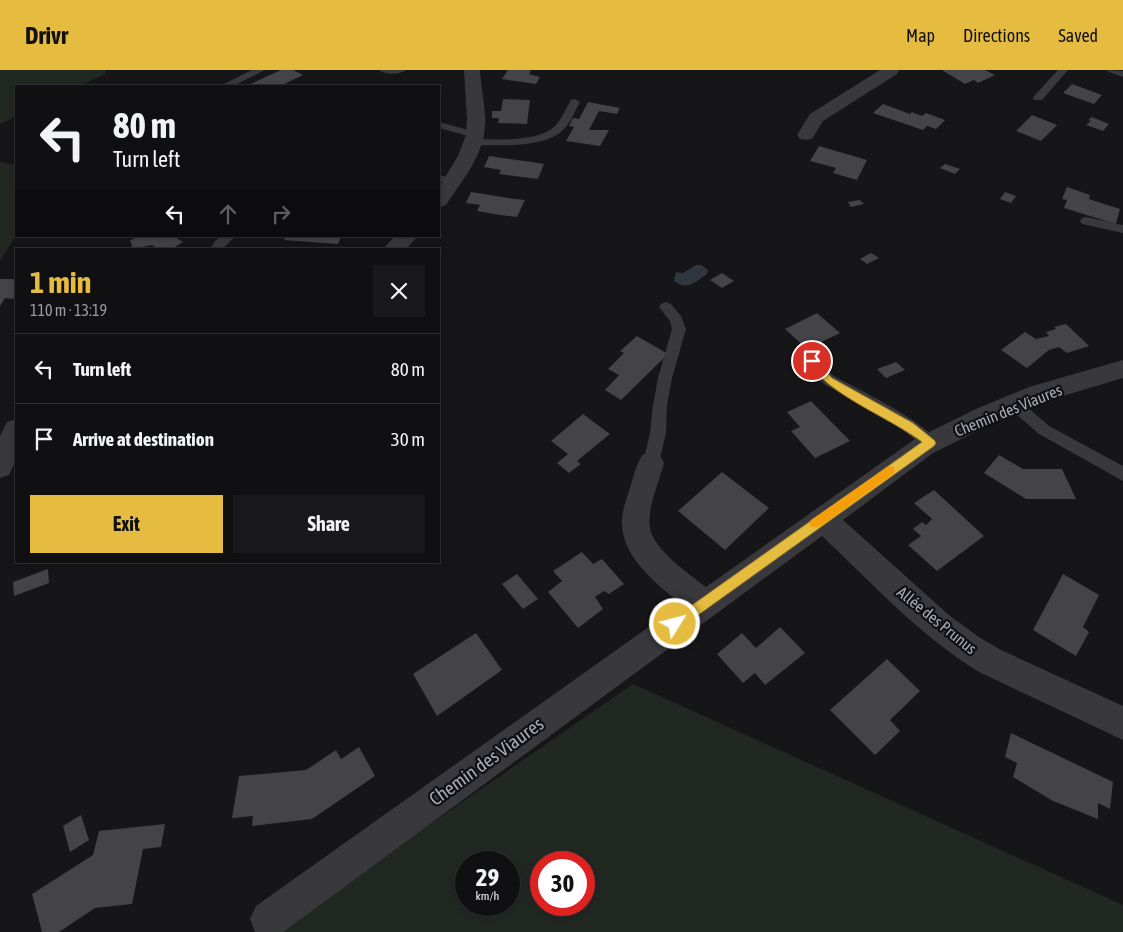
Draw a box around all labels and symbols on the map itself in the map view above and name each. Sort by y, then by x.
pin [791,340,833,382]
street label: Chemin des Viaures [952,380,1065,440]
street label: Allée des Prunus [894,583,981,658]
position arrow [648,597,700,649]
street label: Chemin des Viaures [425,712,548,810]
speed limit sign: 30 [530,851,595,916]

